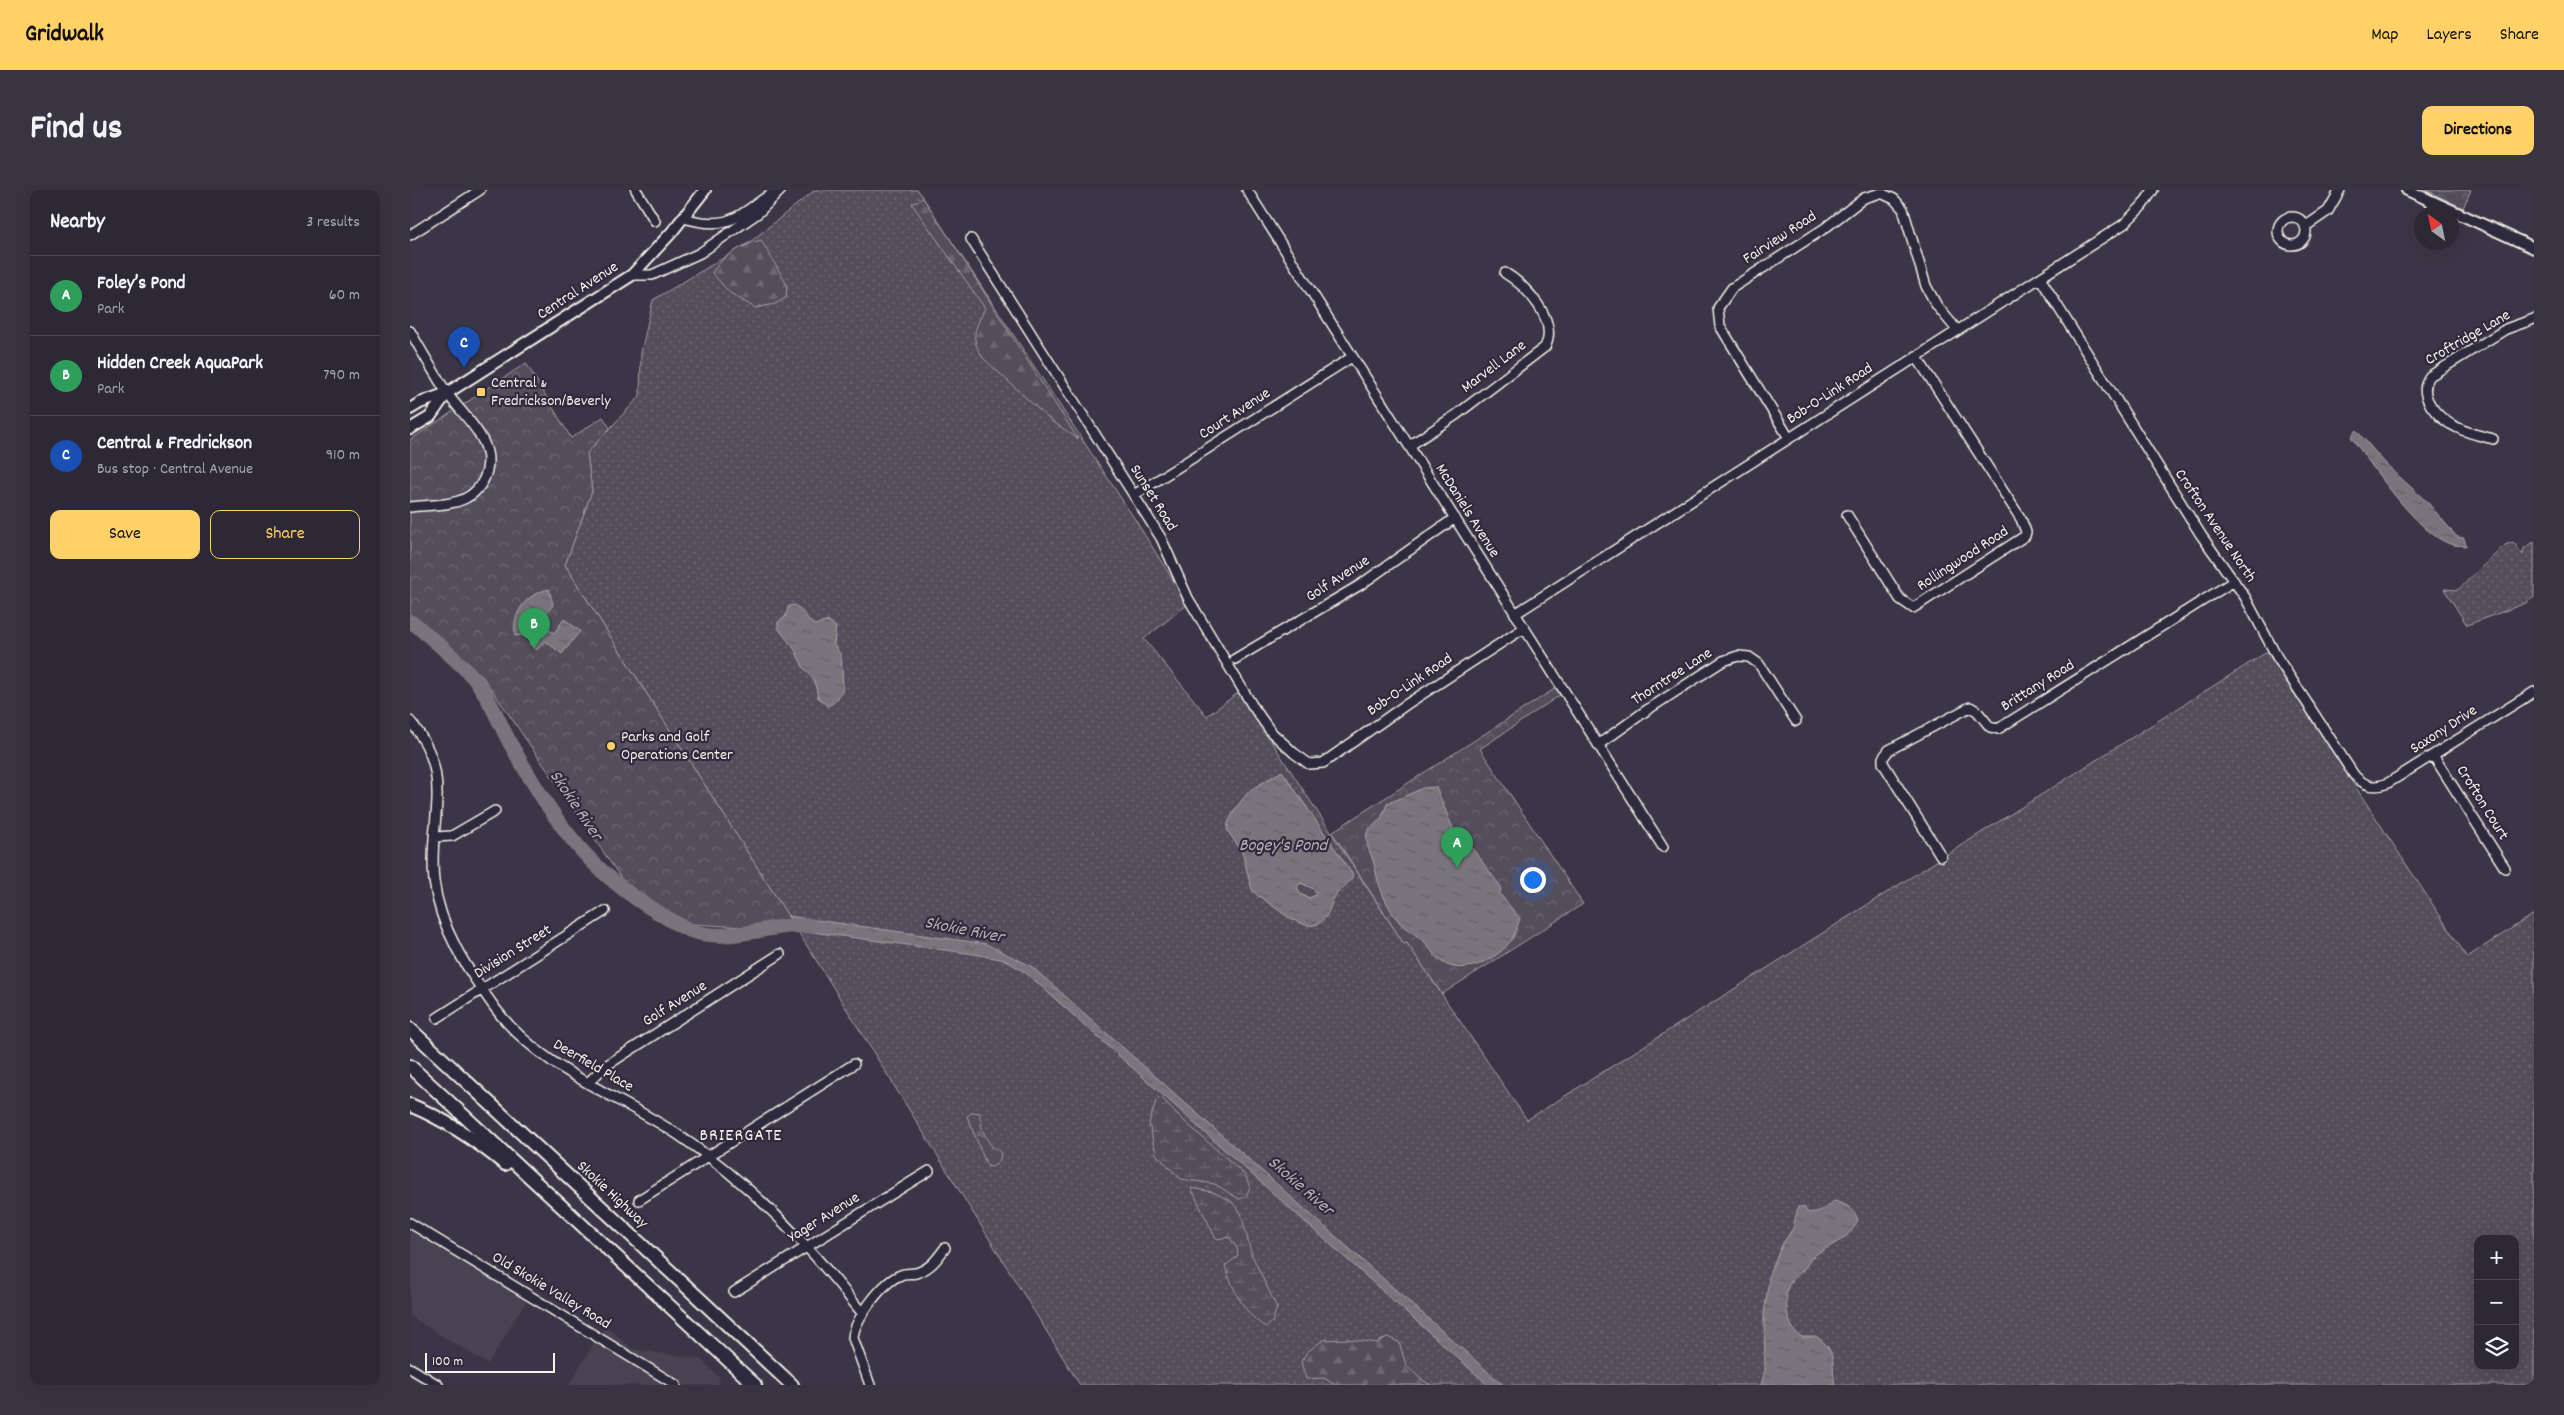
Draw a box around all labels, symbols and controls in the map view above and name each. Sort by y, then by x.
text: Gridwalk [25,18,104,52]
text: Map [2371,23,2398,48]
text: Layers [2426,23,2472,48]
text: Share [2500,23,2539,48]
text: Find us [30,105,122,155]
button: Directions [2422,106,2534,155]
street label: Fairview Road [1738,205,1822,271]
north arrow [2414,205,2459,250]
text: Nearby [50,208,105,238]
text: 3 results [306,211,360,234]
street label: Central Avenue [533,256,623,326]
text: Foley’s Pond [97,271,185,298]
text: A [62,284,70,307]
text: 60 m [329,284,360,307]
text: Park [97,298,124,321]
street label: Croftridge Lane [2421,304,2515,372]
pin: C [448,327,480,368]
street label: Marvell Lane [1457,335,1531,399]
text: Hidden Creek AquaPark [97,351,263,378]
street label: Bob-O-Link Road [1782,357,1878,431]
text: B [62,364,70,387]
text: 790 m [323,364,360,387]
place label: Central & Fredrickson/Beverly [491,372,611,413]
text: Park [97,378,124,401]
street label: Court Avenue [1195,382,1275,446]
marker: Central & Fredrickson/Beverly [475,386,487,398]
text: Central & Fredrickson [97,431,252,458]
text: C [62,444,70,467]
text: 910 m [326,444,360,467]
text: Bus stop · Central Avenue [97,458,253,481]
street label: Sunset Road [1123,460,1183,536]
street label: McDaniels Avenue [1429,460,1505,562]
street label: Crofton Avenue North [2168,465,2262,587]
button: Save [50,510,200,559]
button: Share [210,510,360,559]
street label: Rollingwood Road [1912,521,2014,597]
street label: Golf Avenue [1302,550,1374,608]
pin: B [518,608,550,649]
street label: Thorntree Lane [1627,642,1717,712]
street label: Bob-O-Link Road [1363,648,1457,722]
street label: Brittany Road [1997,654,2079,718]
street label: Saxony Drive [2406,700,2482,760]
place label: Parks and Golf Operations Center [621,726,733,767]
marker: Parks and Golf Operations Center [605,740,617,752]
street label: Crofton Court [2450,761,2514,845]
water label: Skokie River [542,766,609,848]
pin: A [1441,827,1473,868]
water label: Bogey's Pond [1239,834,1329,859]
your location [1520,867,1546,893]
water label: Skokie River [922,911,1008,951]
street label: Division Street [470,919,556,985]
street label: Golf Avenue [638,975,712,1033]
street label: Deerfield Place [548,1034,638,1098]
district label: BRIERGATE [699,1124,783,1149]
water label: Skokie River [1262,1151,1340,1224]
street label: Skokie Highway [571,1156,653,1235]
street label: Yager Avenue [784,1187,864,1249]
map controls [2474,1235,2519,1370]
button: + [2474,1235,2519,1280]
street label: Old Skokie Valley Road [487,1246,615,1336]
button: − [2474,1280,2519,1325]
button: layers [2474,1325,2519,1370]
scale bar [425,1350,555,1373]
text: 100 m [432,1352,463,1372]

